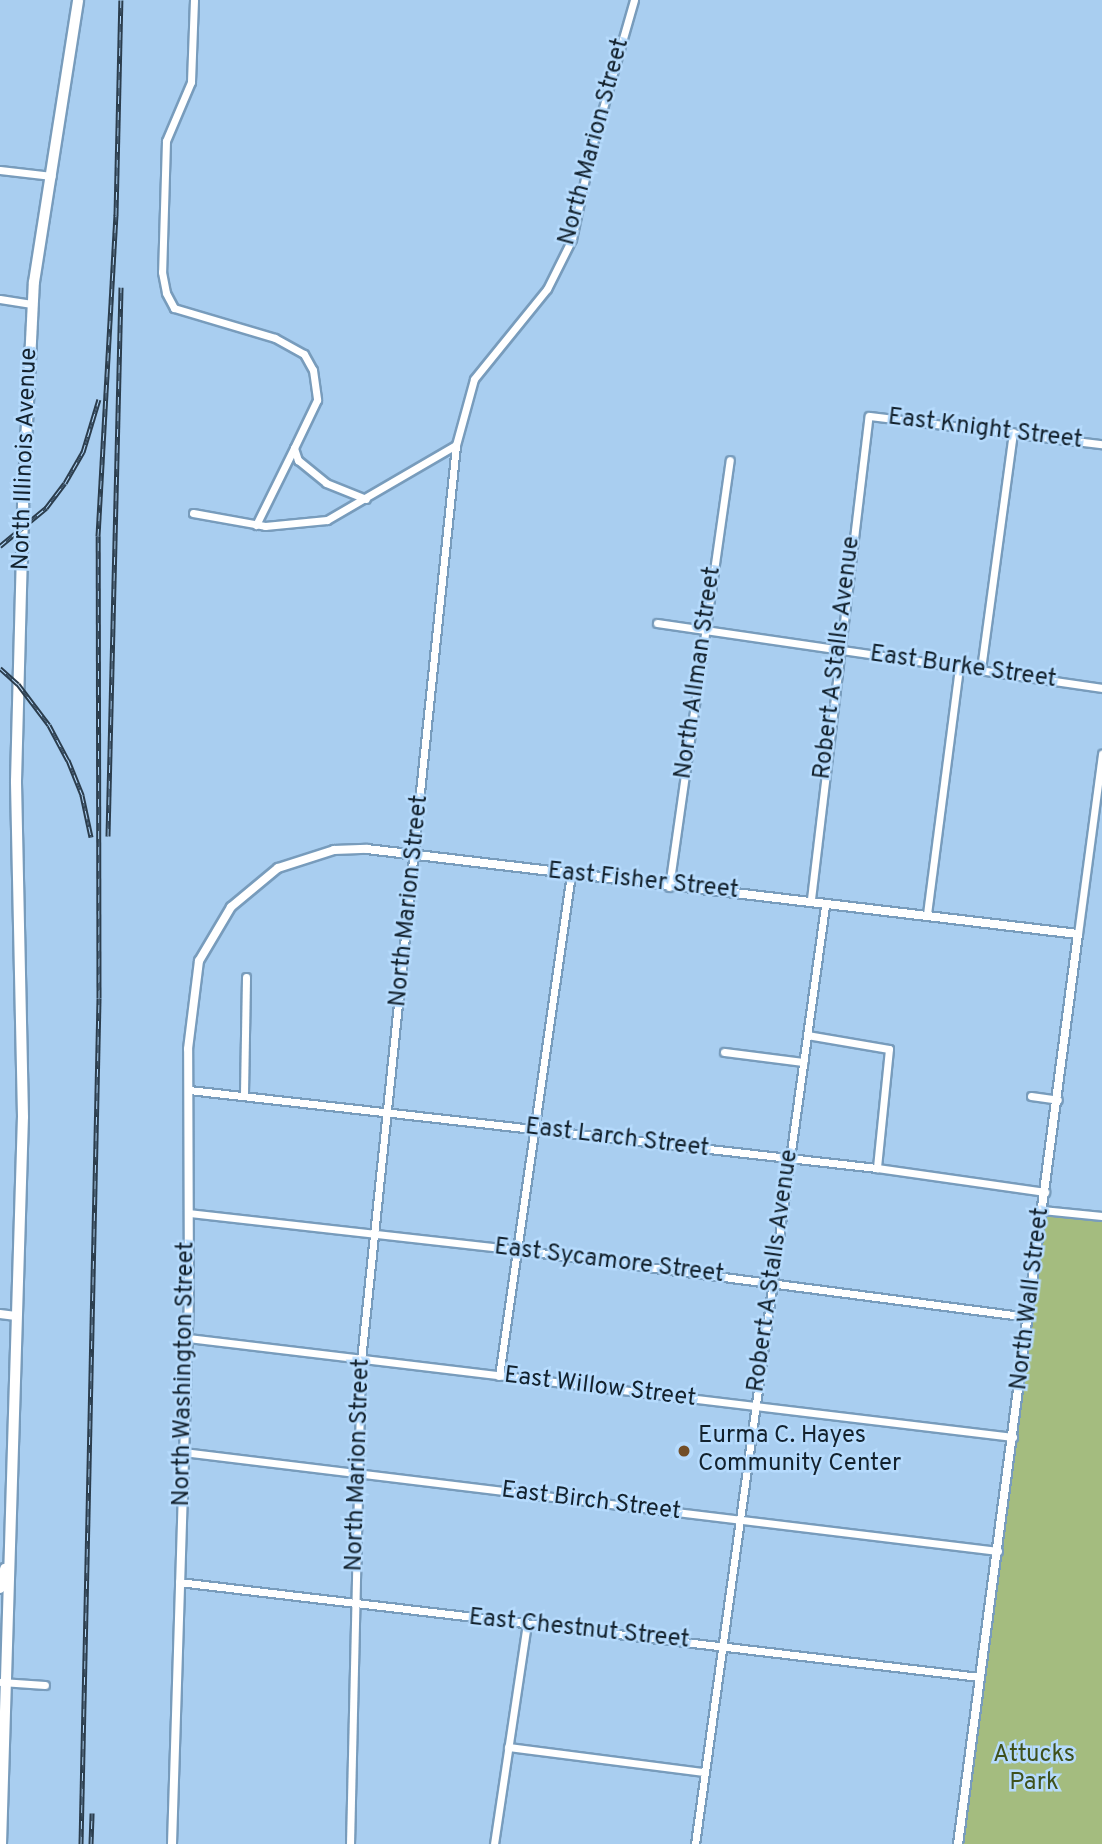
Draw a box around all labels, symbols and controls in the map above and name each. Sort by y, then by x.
street label: North Marion Street [554,35,636,249]
street label: North Illinois Avenue [8,347,44,571]
street label: East Knight Street [886,404,1084,456]
street label: Robert A Stalls Avenue [809,533,867,783]
street label: North Allman Street [670,564,728,782]
street label: East Burke Street [868,641,1058,695]
street label: North Marion Street [385,794,435,1008]
street label: East Fisher Street [546,858,740,906]
street label: East Larch Street [523,1113,711,1165]
street label: Robert A Stalls Avenue [743,1146,805,1396]
street label: North Wall Street [1005,1206,1057,1392]
street label: East Sycamore Street [493,1234,725,1290]
street label: North Washington Street [168,1241,202,1507]
street label: North Marion Street [341,1358,377,1572]
street label: East Willow Street [502,1362,698,1414]
place label: Eurma C. Hayes Community Center [698,1423,901,1479]
marker: Eurma C. Hayes Community Center [676,1443,692,1459]
street label: East Birch Street [500,1477,682,1527]
street label: East Chestnut Street [467,1604,691,1656]
park label: Attucks Park [993,1742,1075,1798]

